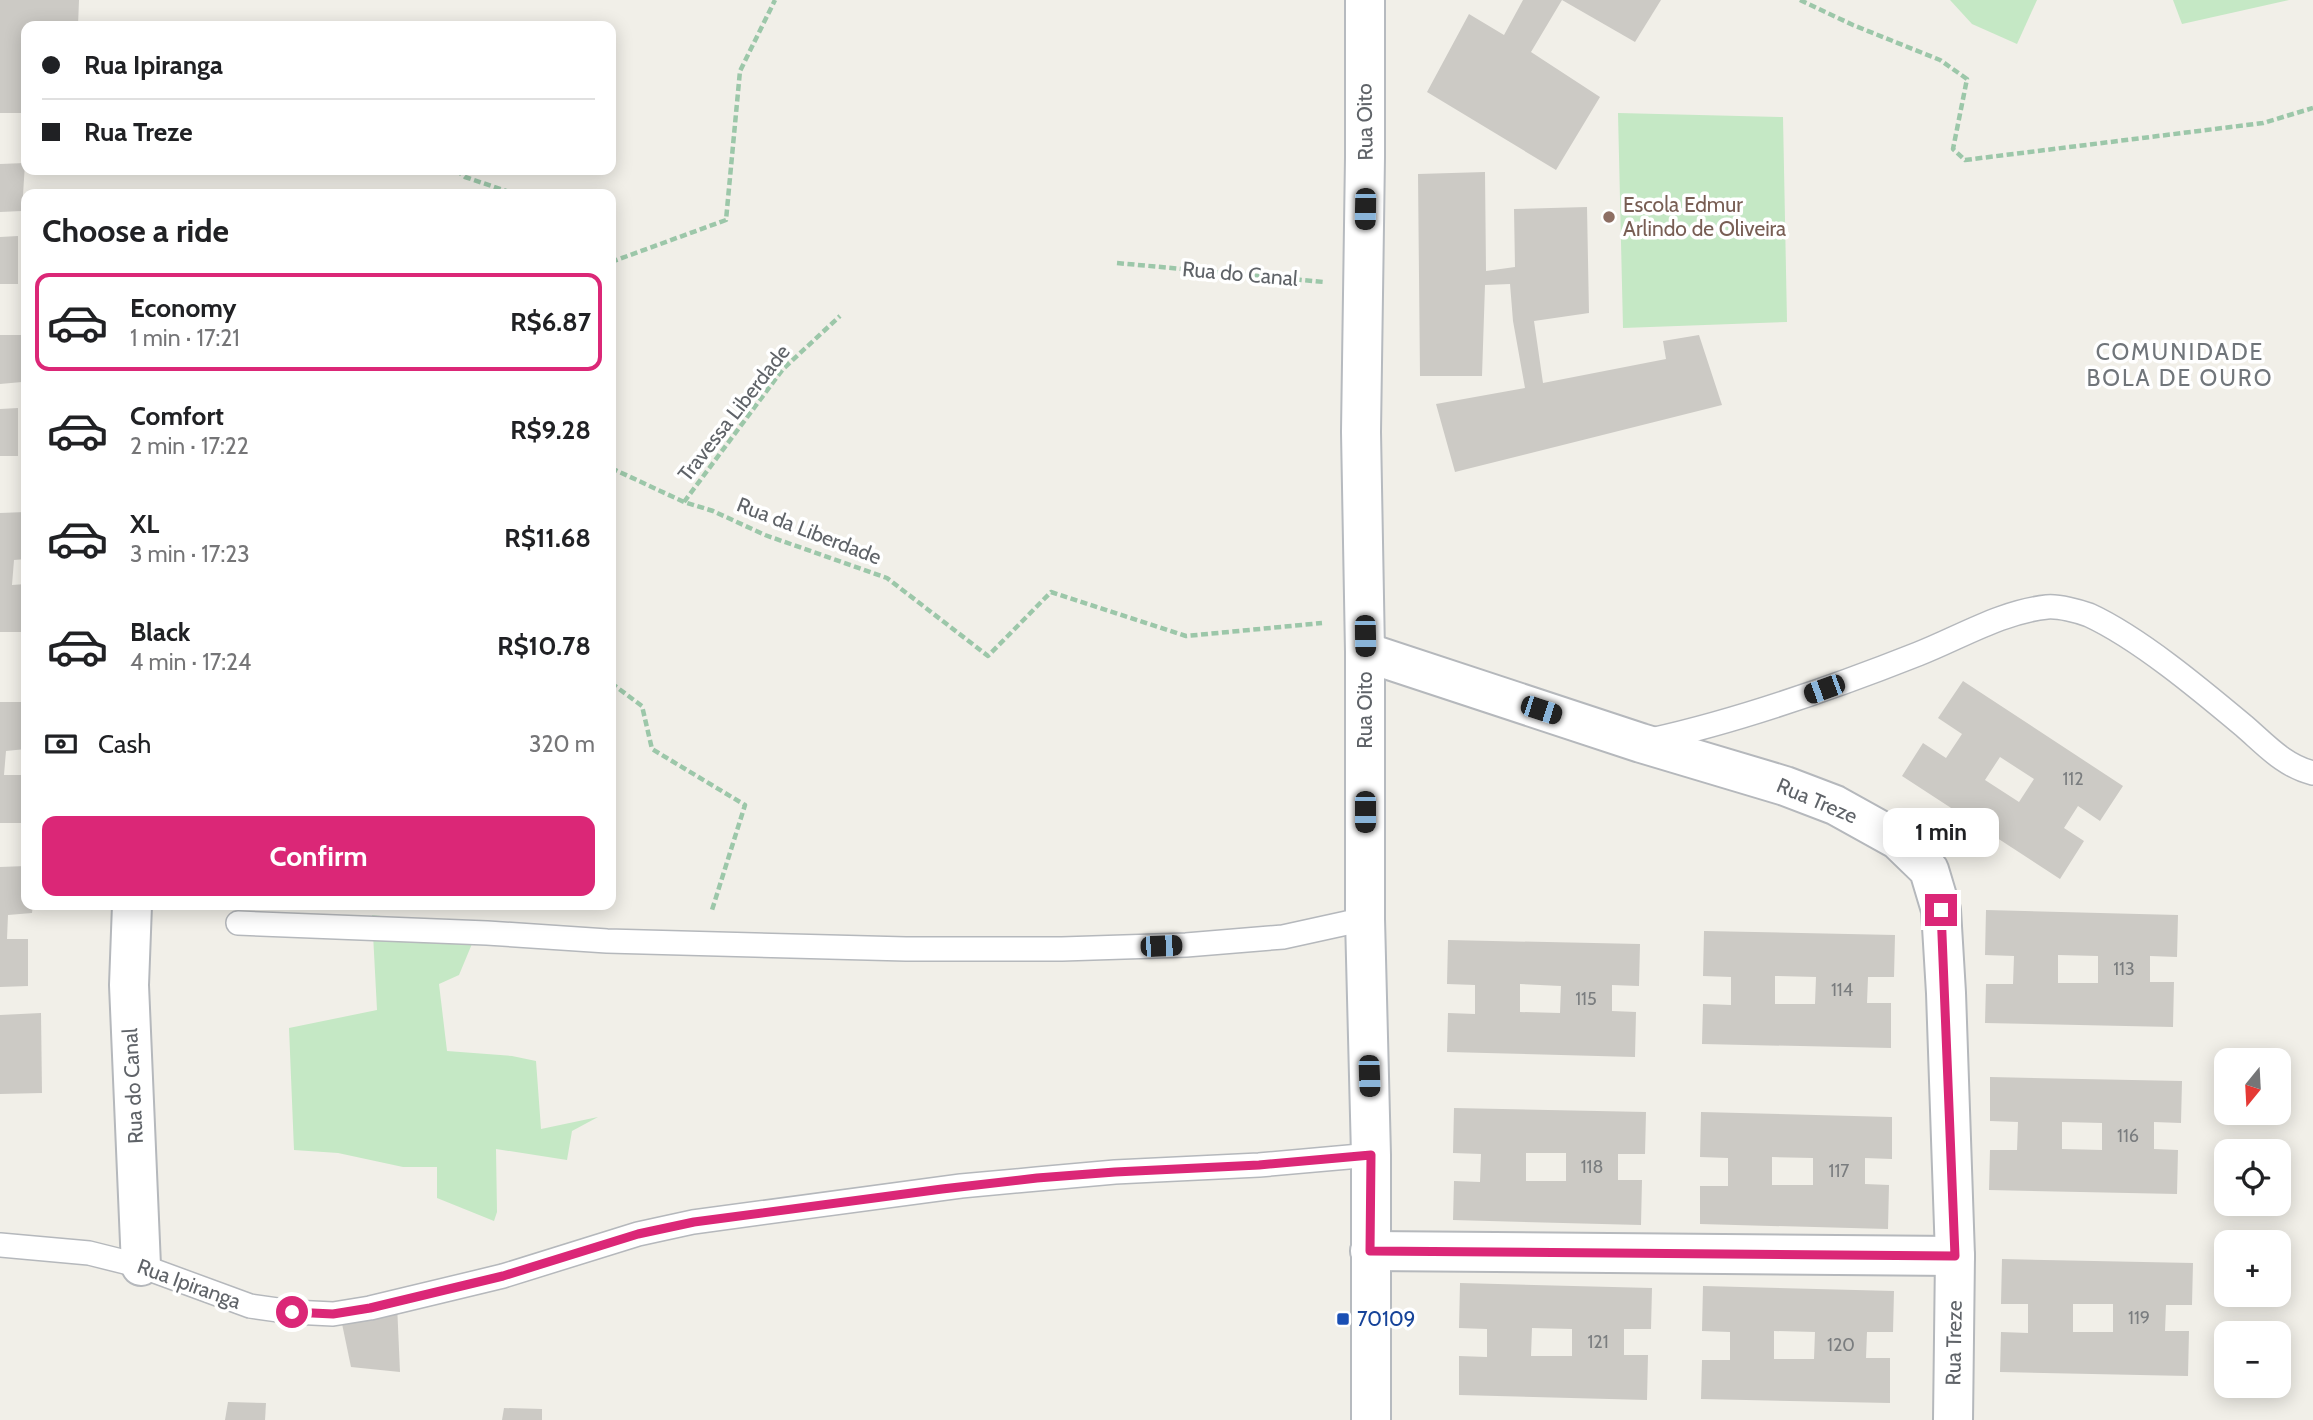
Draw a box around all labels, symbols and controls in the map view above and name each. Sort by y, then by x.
text: Rua Ipiranga [84,49,223,81]
street label: Rua Oito [1351,83,1378,161]
text: Rua Treze [84,116,193,148]
car [1355,188,1376,230]
place label: Escola Edmur Arlindo de Oliveira [1623,192,1786,241]
marker: Escola Edmur Arlindo de Oliveira [1601,209,1617,225]
text: Choose a ride [42,211,229,250]
street label: Rua do Canal [1181,256,1299,291]
icon: car [46,291,109,354]
text: Economy [130,292,236,324]
text: R$6.87 [510,306,591,338]
text: 1 min · 17:21 [130,324,240,352]
district label: COMUNIDADE BOLA DE OURO [2087,338,2273,392]
street label: Travessa Liberdade [672,339,795,486]
icon: car [46,399,109,462]
text: Comfort [130,400,224,432]
text: R$9.28 [510,414,591,446]
text: 2 min · 17:22 [130,432,249,460]
street label: Rua da Liberdade [733,492,885,570]
icon: car [46,507,109,570]
text: XL [130,508,159,540]
text: R$11.68 [504,522,591,554]
text: 3 min · 17:23 [130,540,250,568]
icon: car [46,615,109,678]
car [1355,615,1376,657]
text: Black [130,616,190,648]
text: R$10.78 [497,630,591,662]
text: 4 min · 17:24 [130,648,251,676]
street label: Rua Oito [1352,671,1377,749]
car [1801,672,1848,706]
car [1518,694,1565,726]
icon: cash [42,725,80,763]
text: Cash [98,728,151,760]
text: 320 m [529,730,595,758]
house number: 112 [2062,768,2084,790]
street label: Rua Treze [1773,772,1861,829]
car [1355,791,1376,833]
callout: 1 min [1883,808,1999,858]
button: Confirm [42,816,595,896]
text: 1 min [1915,818,1967,846]
route end [1925,894,1957,926]
car [1140,935,1183,957]
house number: 113 [2113,958,2135,980]
house number: 114 [1831,979,1853,1001]
house number: 115 [1575,988,1597,1010]
street label: Rua do Canal [117,1027,148,1145]
north arrow [2214,1048,2291,1125]
map controls [2214,1048,2291,1398]
car [1358,1055,1381,1097]
house number: 116 [2117,1125,2139,1147]
button: locate [2214,1139,2291,1216]
house number: 118 [1581,1156,1603,1178]
house number: 117 [1829,1160,1849,1182]
button: + [2214,1230,2291,1307]
street label: Rua Ipiranga [134,1253,244,1314]
route start [276,1296,308,1328]
street label: Rua Treze [1940,1300,1967,1386]
place label: 70109 [1357,1306,1415,1331]
house number: 119 [2128,1307,2150,1329]
marker: 70109 [1335,1311,1351,1327]
button: − [2214,1321,2291,1398]
house number: 121 [1587,1331,1609,1353]
house number: 120 [1827,1334,1855,1356]

